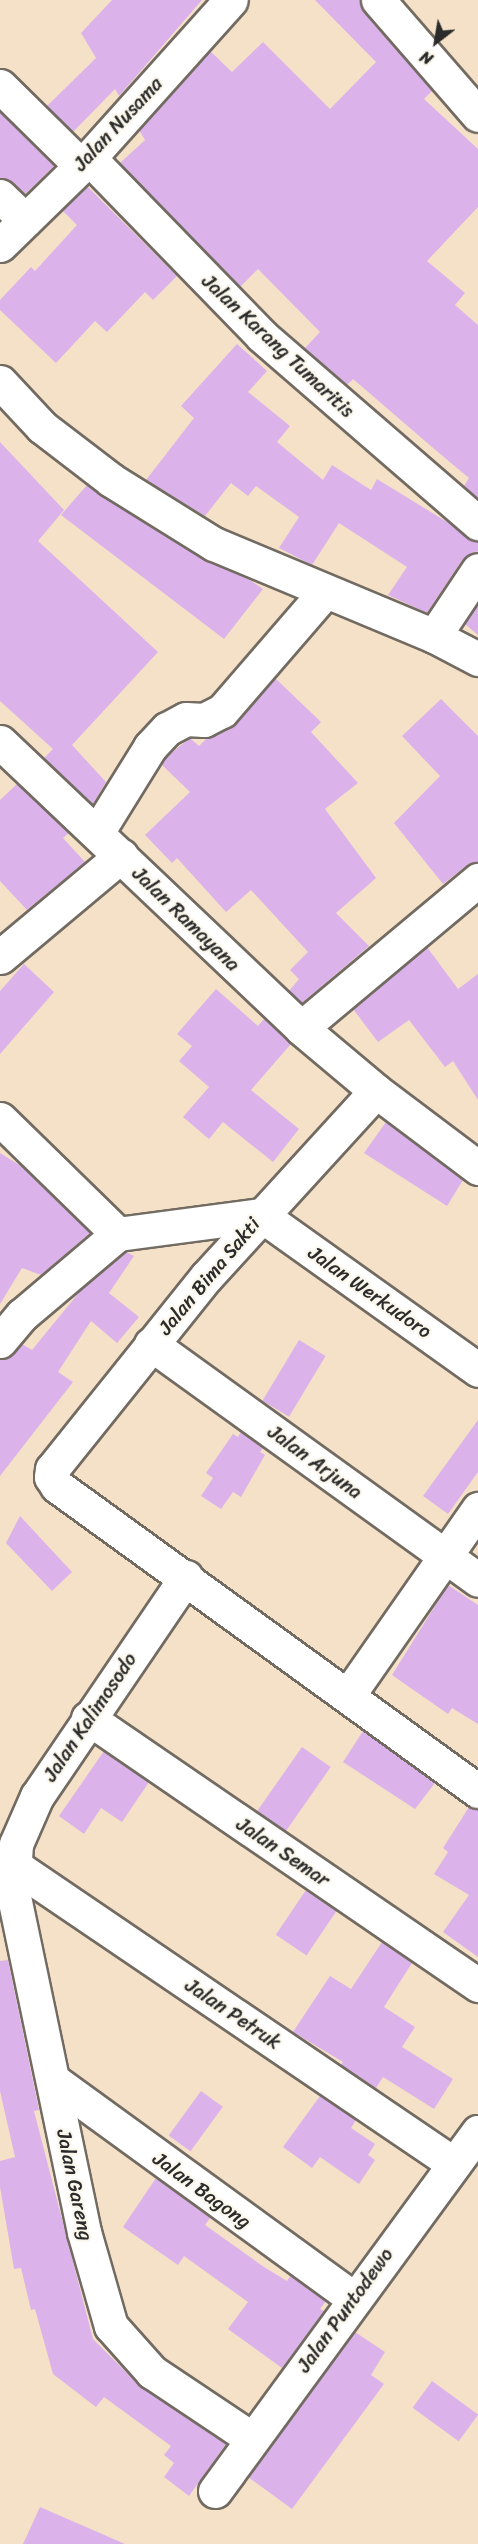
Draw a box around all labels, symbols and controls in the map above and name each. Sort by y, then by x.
north arrow [406,12,466,72]
text: N [414,43,439,73]
street label: Jalan Nusama [68,72,168,176]
street label: Jalan Karang Tumaritis [197,269,359,423]
street label: Jalan Ramayana [127,862,245,976]
street label: Jalan Bima Sakti [152,1212,266,1340]
street label: Jalan Werkudoro [304,1241,436,1343]
street label: Jalan Arjuna [263,1420,367,1504]
street label: Jalan Kalimosodo [38,1649,142,1785]
street label: Jalan Semar [232,1812,334,1892]
street label: Jalan Petruk [180,1973,286,2055]
street label: Jalan Gareng [52,2127,98,2243]
street label: Jalan Bagong [148,2147,256,2233]
street label: Jalan Puntodewo [292,2243,398,2377]

